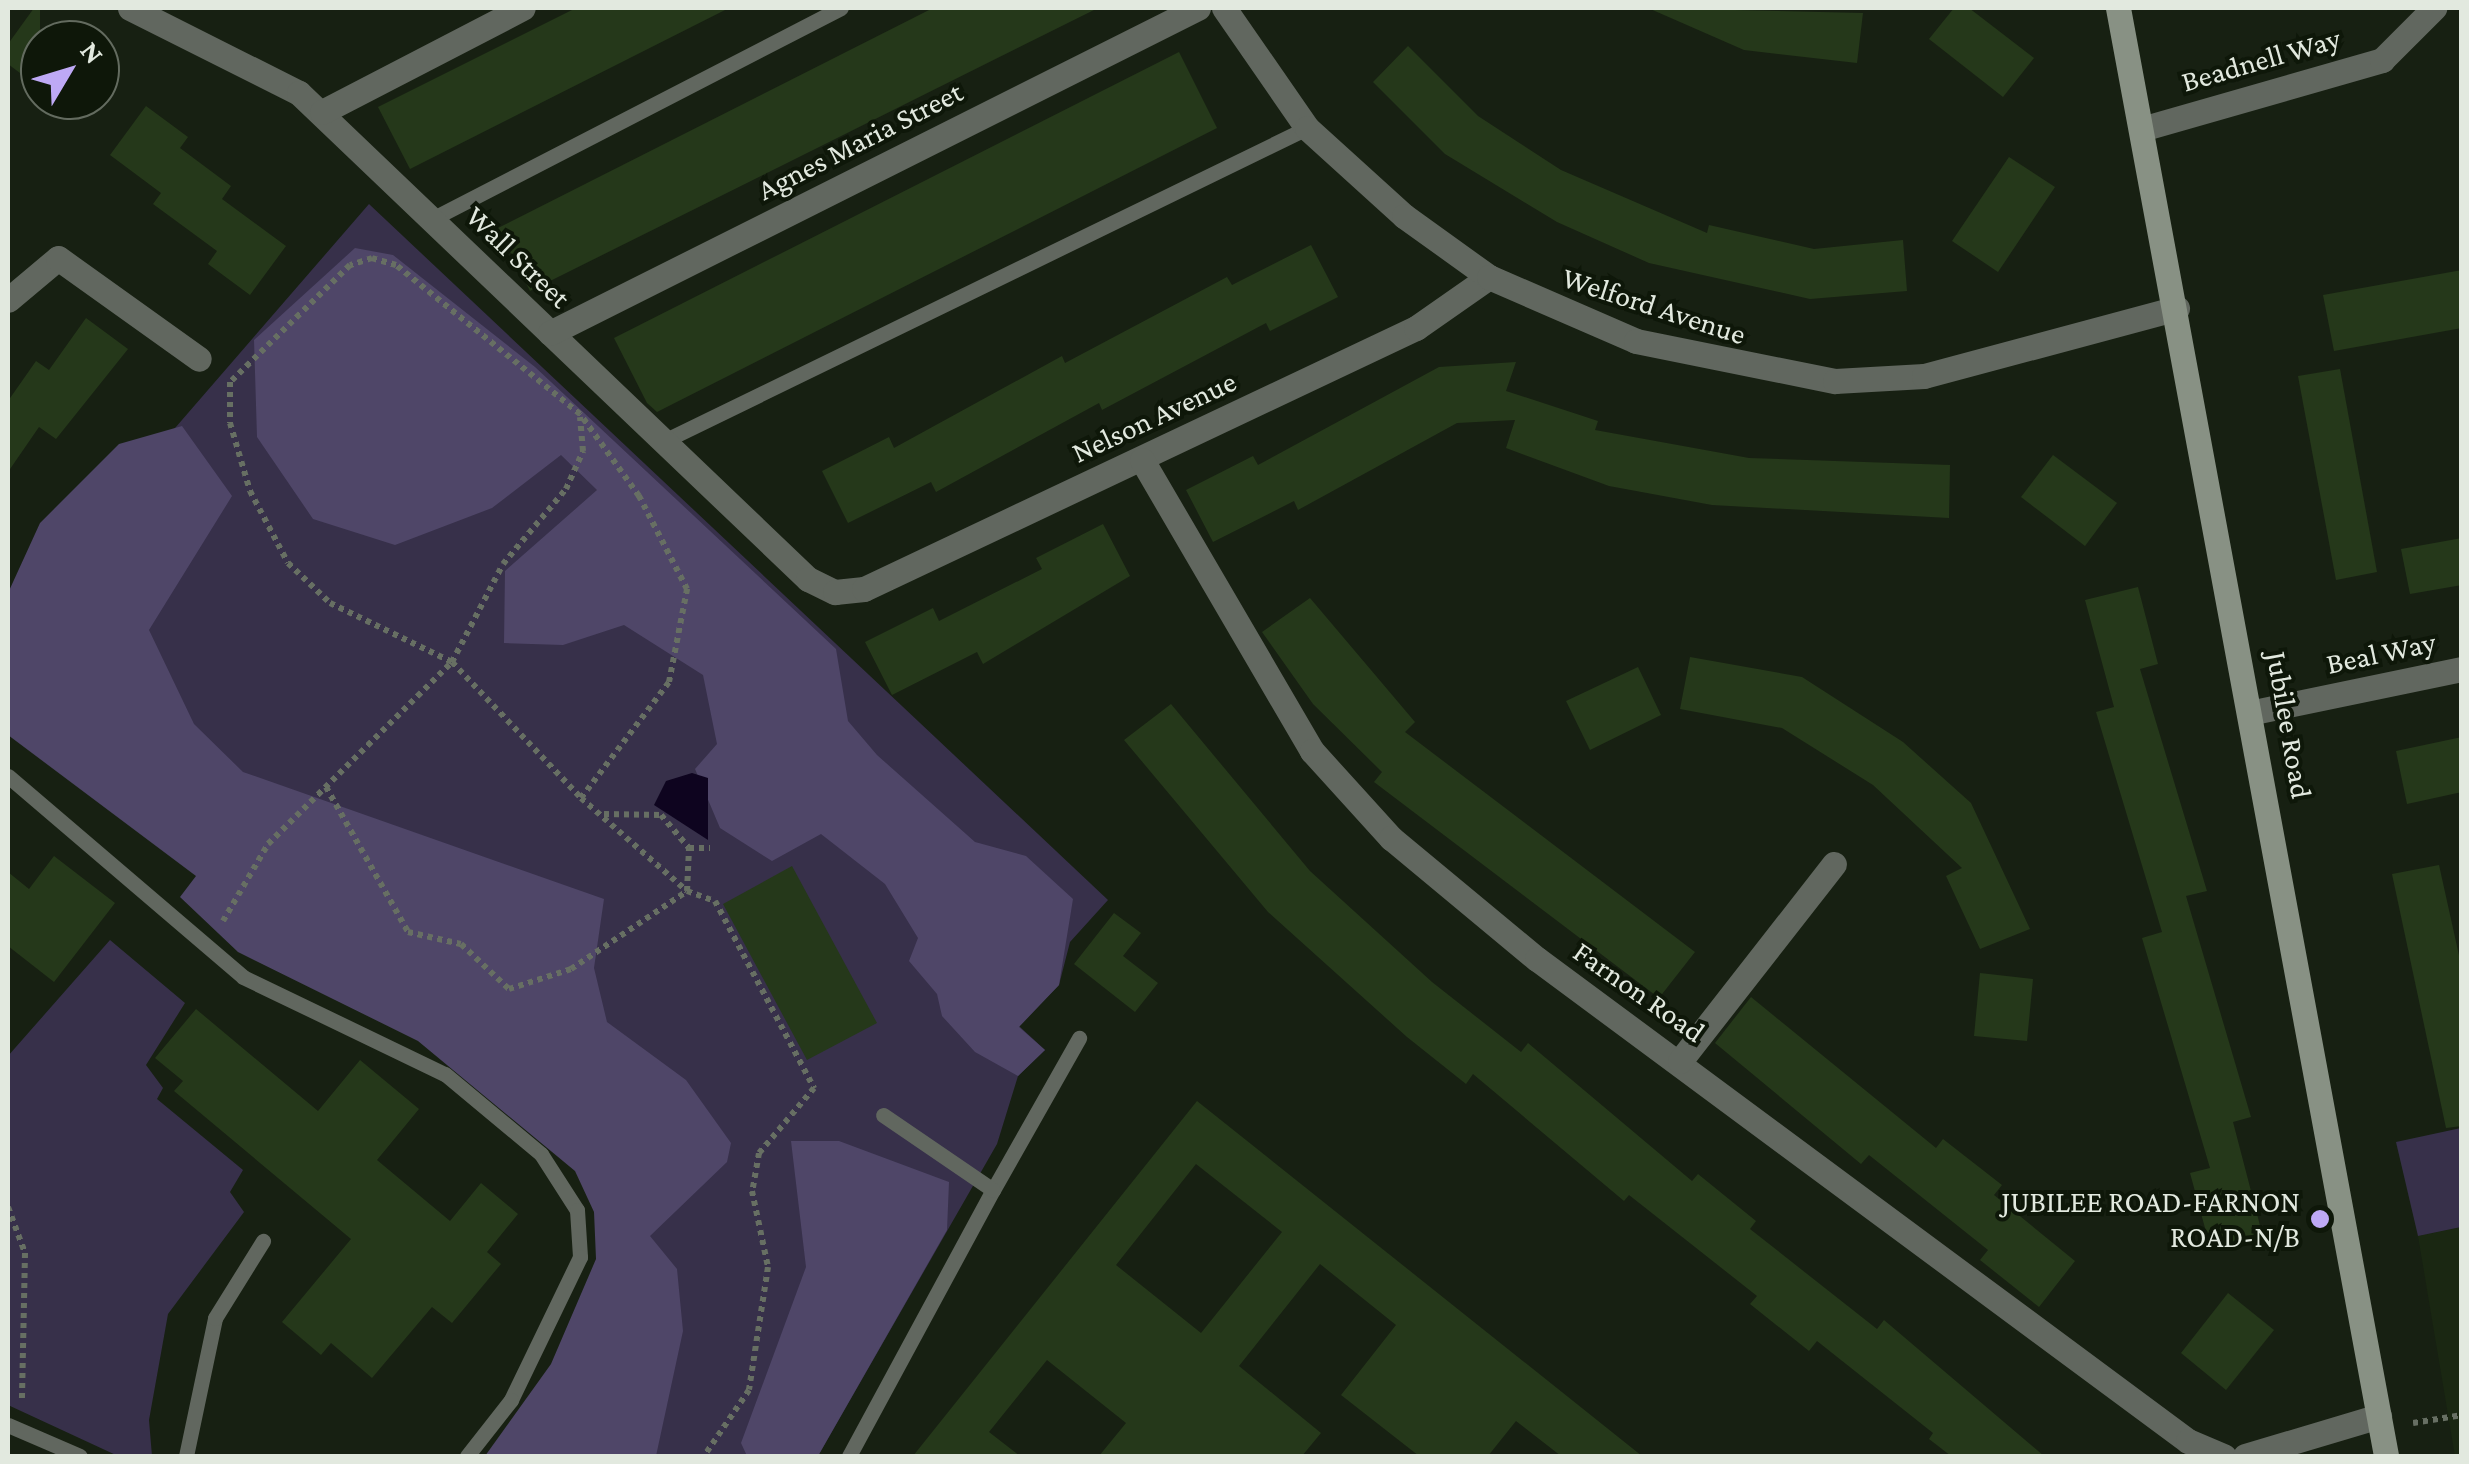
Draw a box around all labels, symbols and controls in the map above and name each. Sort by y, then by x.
north arrow [20,20,120,120]
street label: Beadnell Way [2177,20,2345,100]
text: N [74,35,111,70]
street label: Agnes Maria Street [751,74,969,208]
street label: Wall Street [458,198,578,316]
street label: Welford Avenue [1558,259,1750,353]
street label: Nelson Avenue [1066,363,1242,471]
street label: Beal Way [2323,624,2439,682]
street label: Jubilee Road [2258,649,2320,801]
street label: Farnon Road [1566,934,1712,1050]
place label: JUBILEE ROAD-FARNON ROAD-N/B [2001,1184,2300,1254]
marker: JUBILEE ROAD-FARNON ROAD-N/B [2309,1208,2331,1230]

